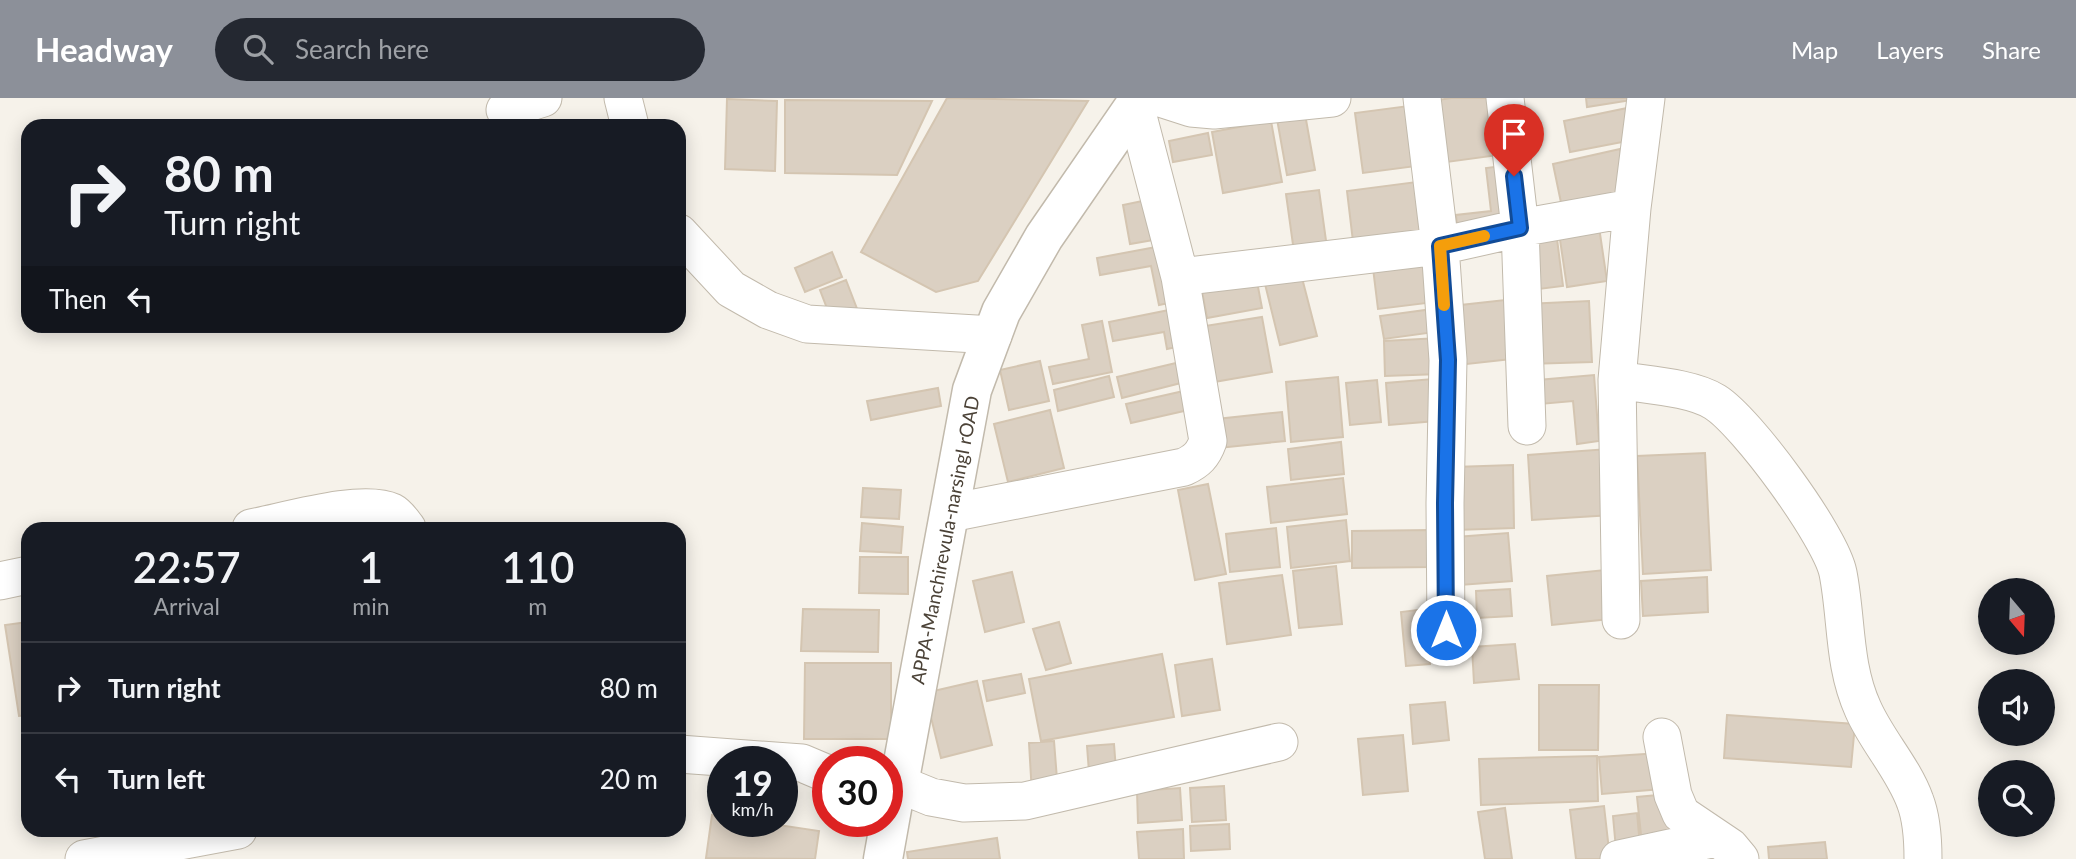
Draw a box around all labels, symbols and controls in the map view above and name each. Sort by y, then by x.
search box [215,18,705,81]
text: Headway [35,29,173,69]
icon: search [239,30,277,68]
text: Search here [295,33,429,65]
text: Map [1791,35,1838,64]
text: Layers [1876,35,1944,64]
text: Share [1982,35,2041,64]
pin [1484,104,1544,176]
icon: arrive [1495,115,1533,153]
text: 80 m [164,144,274,202]
icon: right [49,147,140,238]
text: Turn right [164,203,300,242]
icon: left [121,280,159,318]
text: Then [49,283,107,315]
street label: APPA-Manchirevula-narsingI rOAD [905,394,984,686]
text: 22:57 [133,542,241,592]
text: 1 [359,542,383,592]
text: 110 [501,542,574,592]
north arrow [1978,578,2054,654]
map controls [1978,578,2055,837]
text: Arrival [154,592,220,620]
text: min [352,592,390,620]
text: m [528,592,547,620]
position arrow [1409,593,1483,667]
icon: right [49,669,87,707]
button: sound [1978,669,2055,746]
text: Turn right [108,672,221,704]
text: 80 m [600,672,658,704]
speed limit sign: 30 [812,746,903,837]
icon: left [49,760,87,798]
button: search [1978,760,2055,837]
text: 19 [732,761,773,803]
text: Turn left [108,763,205,795]
text: 20 m [600,763,658,795]
text: km/h [731,798,774,820]

